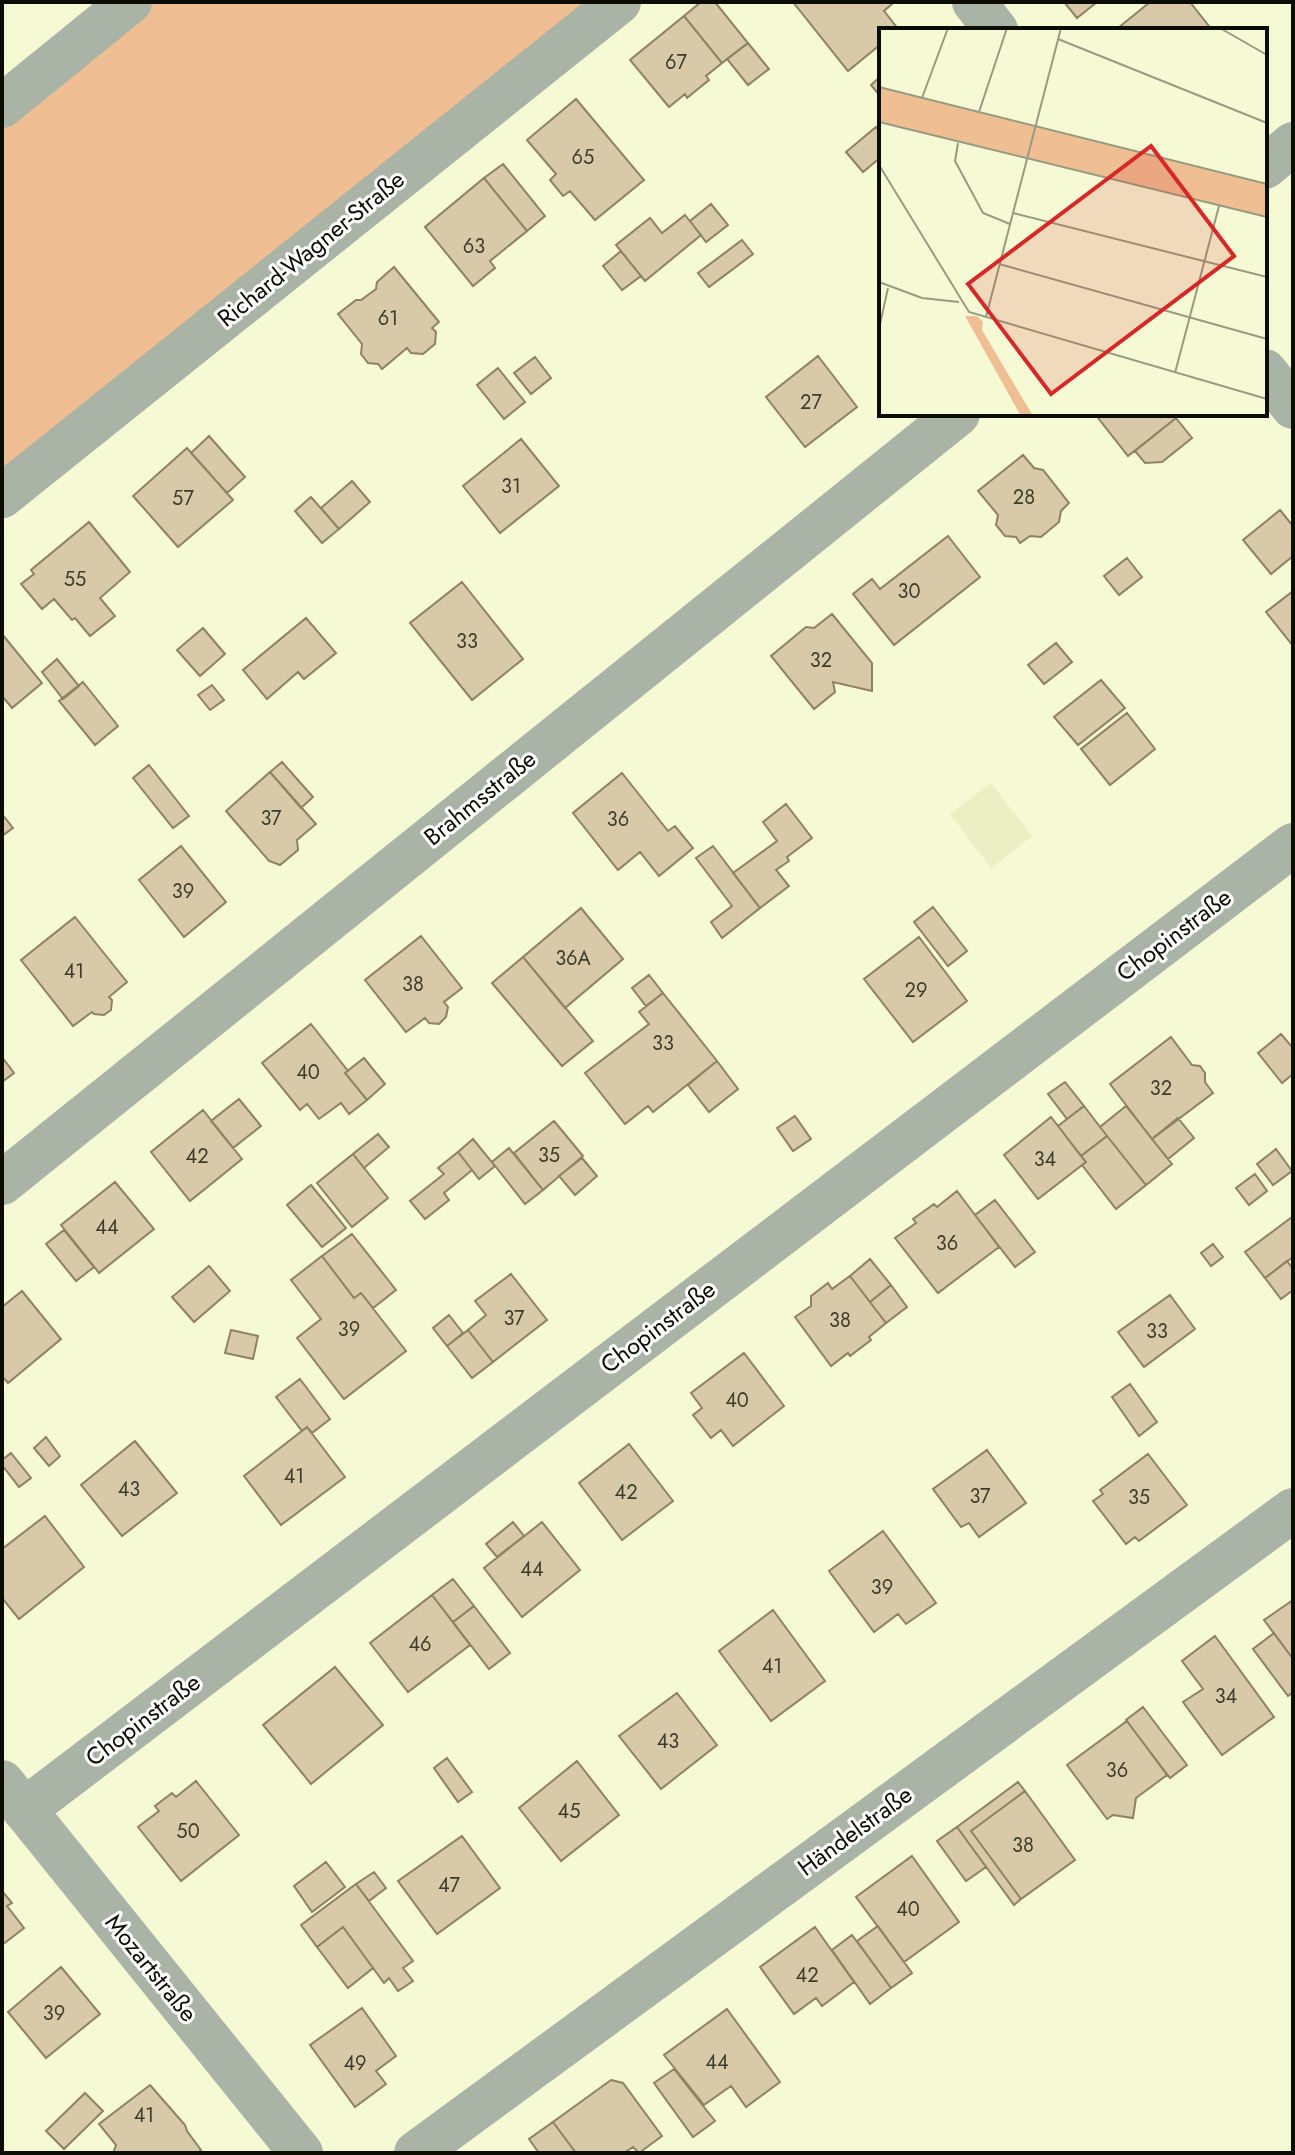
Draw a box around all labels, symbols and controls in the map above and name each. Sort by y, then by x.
inset map [879,28,1267,416]
house number: 67 [665,48,688,77]
house number: 65 [572,143,594,172]
street label: Richard-Wagner-Straße [210,162,412,335]
house number: 63 [463,232,485,261]
house number: 61 [378,304,398,333]
house number: 27 [800,388,822,417]
house number: 31 [501,472,521,501]
house number: 28 [1013,483,1035,512]
house number: 57 [172,484,194,513]
house number: 55 [64,565,86,594]
house number: 30 [898,577,920,606]
house number: 33 [456,627,478,656]
house number: 32 [810,646,832,675]
street label: Brahmsstraße [416,741,543,854]
house number: 37 [260,804,282,833]
house number: 36 [607,805,629,834]
house number: 39 [172,877,194,906]
street label: Chopinstraße [1109,880,1238,989]
house number: 36A [555,944,592,973]
house number: 41 [64,957,84,986]
house number: 38 [402,970,424,999]
house number: 29 [905,976,927,1005]
house number: 33 [652,1029,674,1058]
house number: 40 [296,1058,320,1087]
house number: 32 [1150,1074,1172,1103]
house number: 35 [538,1141,560,1170]
house number: 42 [185,1142,209,1171]
house number: 34 [1034,1145,1057,1174]
house number: 44 [95,1213,119,1242]
house number: 36 [936,1229,958,1258]
street label: Chopinstraße [593,1272,722,1381]
house number: 37 [503,1304,525,1333]
house number: 38 [829,1306,851,1335]
house number: 39 [338,1315,360,1344]
house number: 33 [1146,1317,1168,1346]
house number: 40 [725,1386,749,1415]
house number: 41 [284,1462,304,1491]
house number: 43 [118,1475,140,1504]
house number: 42 [614,1478,638,1507]
house number: 37 [969,1482,991,1511]
house number: 35 [1128,1483,1150,1512]
house number: 44 [520,1555,544,1584]
house number: 39 [871,1573,893,1602]
house number: 46 [408,1630,432,1659]
house number: 41 [762,1652,782,1681]
street label: Chopinstraße [78,1665,207,1774]
house number: 34 [1215,1682,1238,1711]
house number: 43 [657,1727,679,1756]
house number: 36 [1106,1756,1128,1785]
street label: Händelstraße [790,1777,919,1884]
house number: 45 [558,1797,580,1826]
house number: 50 [176,1817,200,1846]
house number: 38 [1012,1831,1034,1860]
house number: 47 [438,1871,461,1900]
house number: 40 [896,1895,920,1924]
street label: Mozartstraße [97,1906,206,2029]
house number: 42 [795,1961,819,1990]
house number: 39 [43,1999,65,2028]
house number: 44 [705,2048,729,2077]
house number: 49 [343,2049,367,2078]
house number: 41 [134,2101,154,2130]

